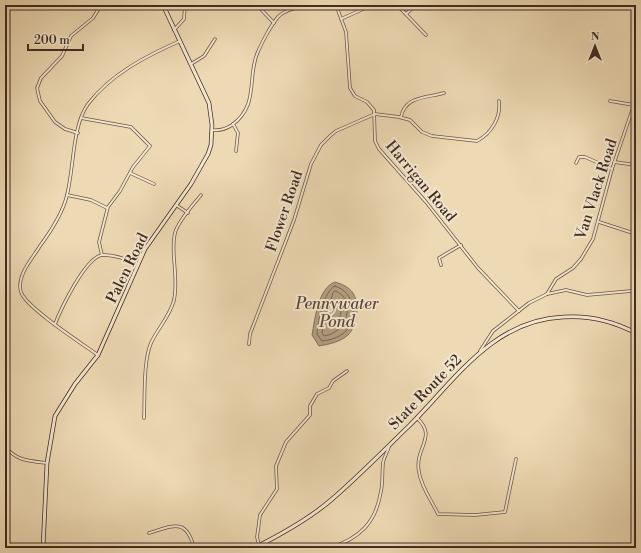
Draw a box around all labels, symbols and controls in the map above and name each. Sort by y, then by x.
scale bar [28,26,83,52]
north arrow [575,26,615,66]
text: N [591,30,600,44]
text: 200 m [34,33,70,48]
street label: Van Vlack Road [571,136,622,243]
street label: Harrigan Road [381,137,460,226]
street label: Flower Road [262,168,307,254]
street label: Palen Road [102,230,153,306]
water label: Pennywater Pond [294,294,380,332]
street label: State Route 52 [385,351,466,434]

